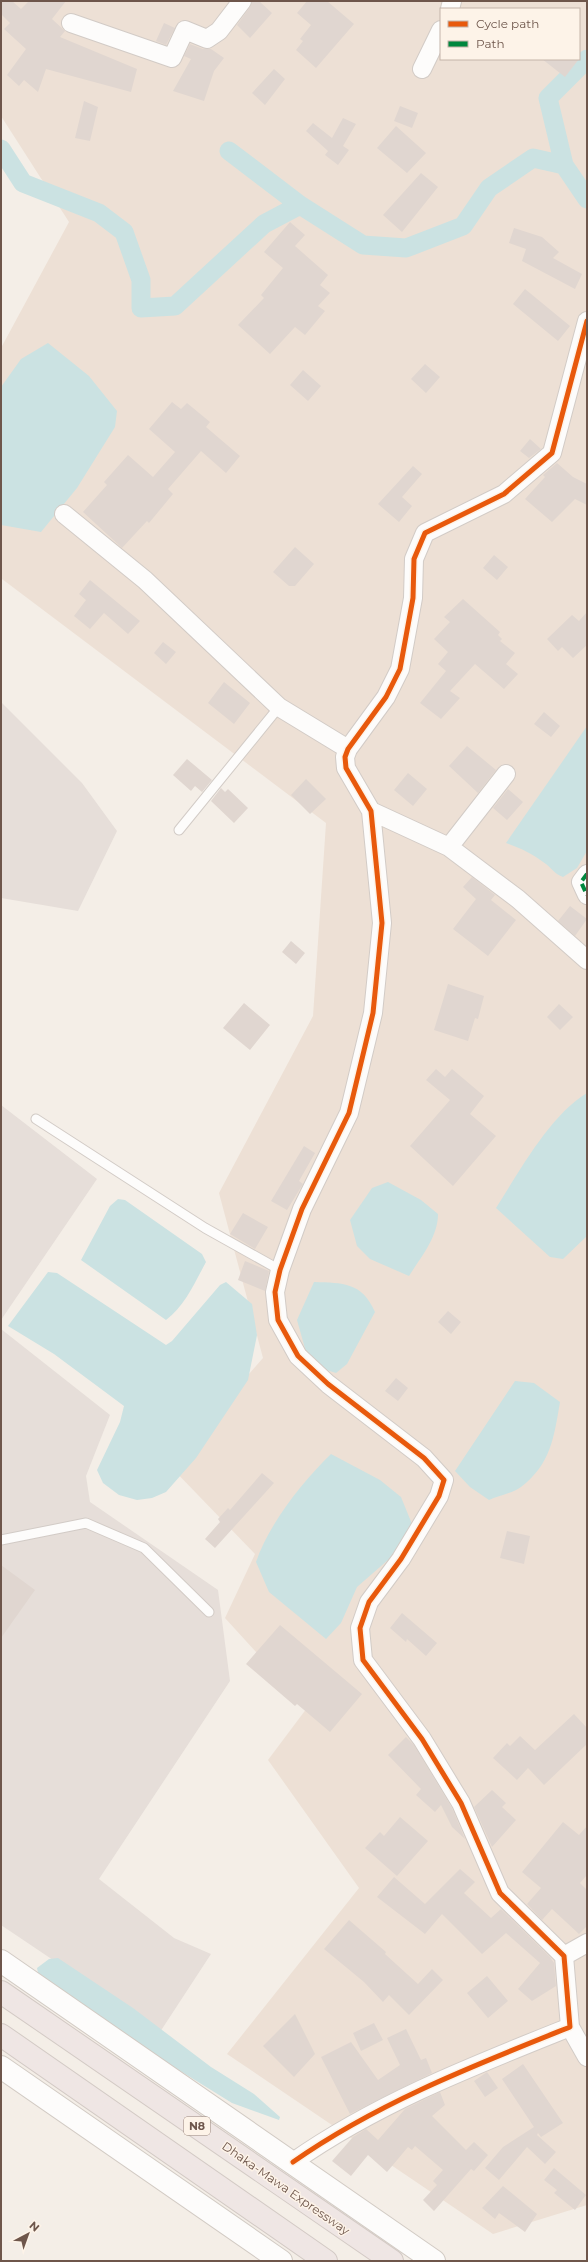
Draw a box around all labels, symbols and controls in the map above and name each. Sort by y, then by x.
legend [440,8,580,60]
text: Cycle path [476,16,539,31]
text: Path [476,36,505,51]
road number: N8 [184,2117,210,2135]
street label: Dhaka-Mawa Expressway [219,2138,353,2238]
north arrow [8,2214,48,2254]
text: N [27,2218,43,2235]

